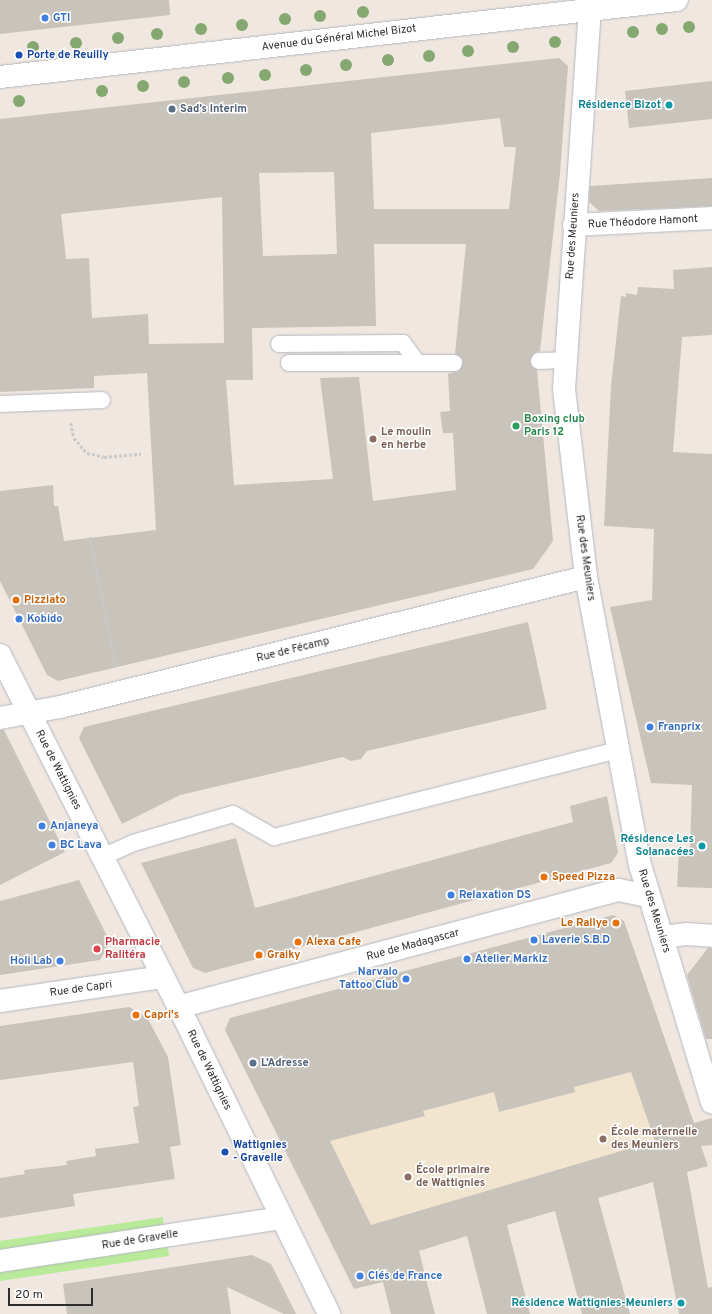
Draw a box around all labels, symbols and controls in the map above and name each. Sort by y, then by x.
place label: GTI [53,11,70,25]
marker: GTI [40,13,50,23]
street label: Avenue du Général Michel Bizot [261,22,417,54]
place label: Porte de Reuilly [27,48,109,62]
marker: Porte de Reuilly [14,50,24,60]
place label: Résidence Bizot [578,98,661,112]
marker: Résidence Bizot [664,100,674,110]
place label: Sad’s Interim [180,102,247,116]
marker: Sad’s Interim [167,104,177,114]
street label: Rue des Meuniers [563,192,583,280]
street label: Rue Théodore Hamont [587,213,699,231]
place label: Boxing club Paris 12 [524,413,585,439]
marker: Boxing club Paris 12 [511,421,521,431]
place label: Le moulin en herbe [381,426,431,452]
marker: Le moulin en herbe [368,434,378,444]
street label: Rue des Meuniers [572,514,598,602]
place label: Pizziato [24,593,66,607]
marker: Pizziato [11,595,21,605]
place label: Kobido [27,612,63,626]
marker: Kobido [14,614,24,624]
street label: Rue de Fécamp [255,635,331,665]
place label: Franprix [658,720,701,734]
marker: Franprix [645,722,655,732]
street label: Rue de Wattignies [32,728,84,812]
place label: Anjaneya [50,819,98,833]
marker: Anjaneya [37,821,47,831]
place label: Résidence Les Solanacées [621,833,694,859]
place label: BC Lava [60,838,102,852]
marker: BC Lava [47,840,57,850]
marker: Résidence Les Solanacées [697,841,707,851]
street label: Rue des Meuniers [635,868,673,954]
place label: Speed Pizza [552,870,615,884]
marker: Speed Pizza [539,872,549,882]
place label: Relaxation DS [459,888,531,902]
marker: Relaxation DS [446,890,456,900]
place label: Le Rallye [561,916,608,930]
marker: Le Rallye [611,918,621,928]
street label: Rue de Madagascar [365,926,461,964]
place label: Laverie S.B.D [542,933,610,947]
place label: Alexa Cafe [306,935,361,949]
marker: Laverie S.B.D [529,935,539,945]
place label: Pharmacie Ralitéra [105,936,160,962]
marker: Alexa Cafe [293,937,303,947]
marker: Pharmacie Ralitéra [92,944,102,954]
place label: Graiky [267,948,300,962]
marker: Graiky [254,950,264,960]
place label: Atelier Markiz [475,952,548,966]
place label: Holi Lab [10,954,52,968]
marker: Atelier Markiz [462,954,472,964]
marker: Holi Lab [55,956,65,966]
place label: Narvalo Tattoo Club [339,966,398,992]
marker: Narvalo Tattoo Club [401,974,411,984]
street label: Rue de Capri [49,978,113,1000]
place label: Capri's [144,1008,179,1022]
marker: Capri's [131,1010,141,1020]
street label: Rue de Wattignies [184,1028,234,1112]
place label: L’Adresse [261,1056,309,1070]
marker: L’Adresse [248,1058,258,1068]
place label: École maternelle des Meuniers [611,1126,697,1152]
marker: École maternelle des Meuniers [598,1134,608,1144]
place label: Wattignies - Gravelle [233,1139,287,1165]
marker: Wattignies - Gravelle [220,1147,230,1157]
place label: École primaire de Wattignies [416,1164,490,1190]
marker: École primaire de Wattignies [403,1172,413,1182]
street label: Rue de Gravelle [101,1227,179,1253]
place label: Clés de France [368,1269,442,1283]
marker: Clés de France [355,1271,365,1281]
scale bar [10,1280,95,1306]
text: 20 m [15,1287,43,1303]
place label: Résidence Wattignies-Meuniers [512,1296,673,1310]
marker: Résidence Wattignies-Meuniers [676,1298,686,1308]

